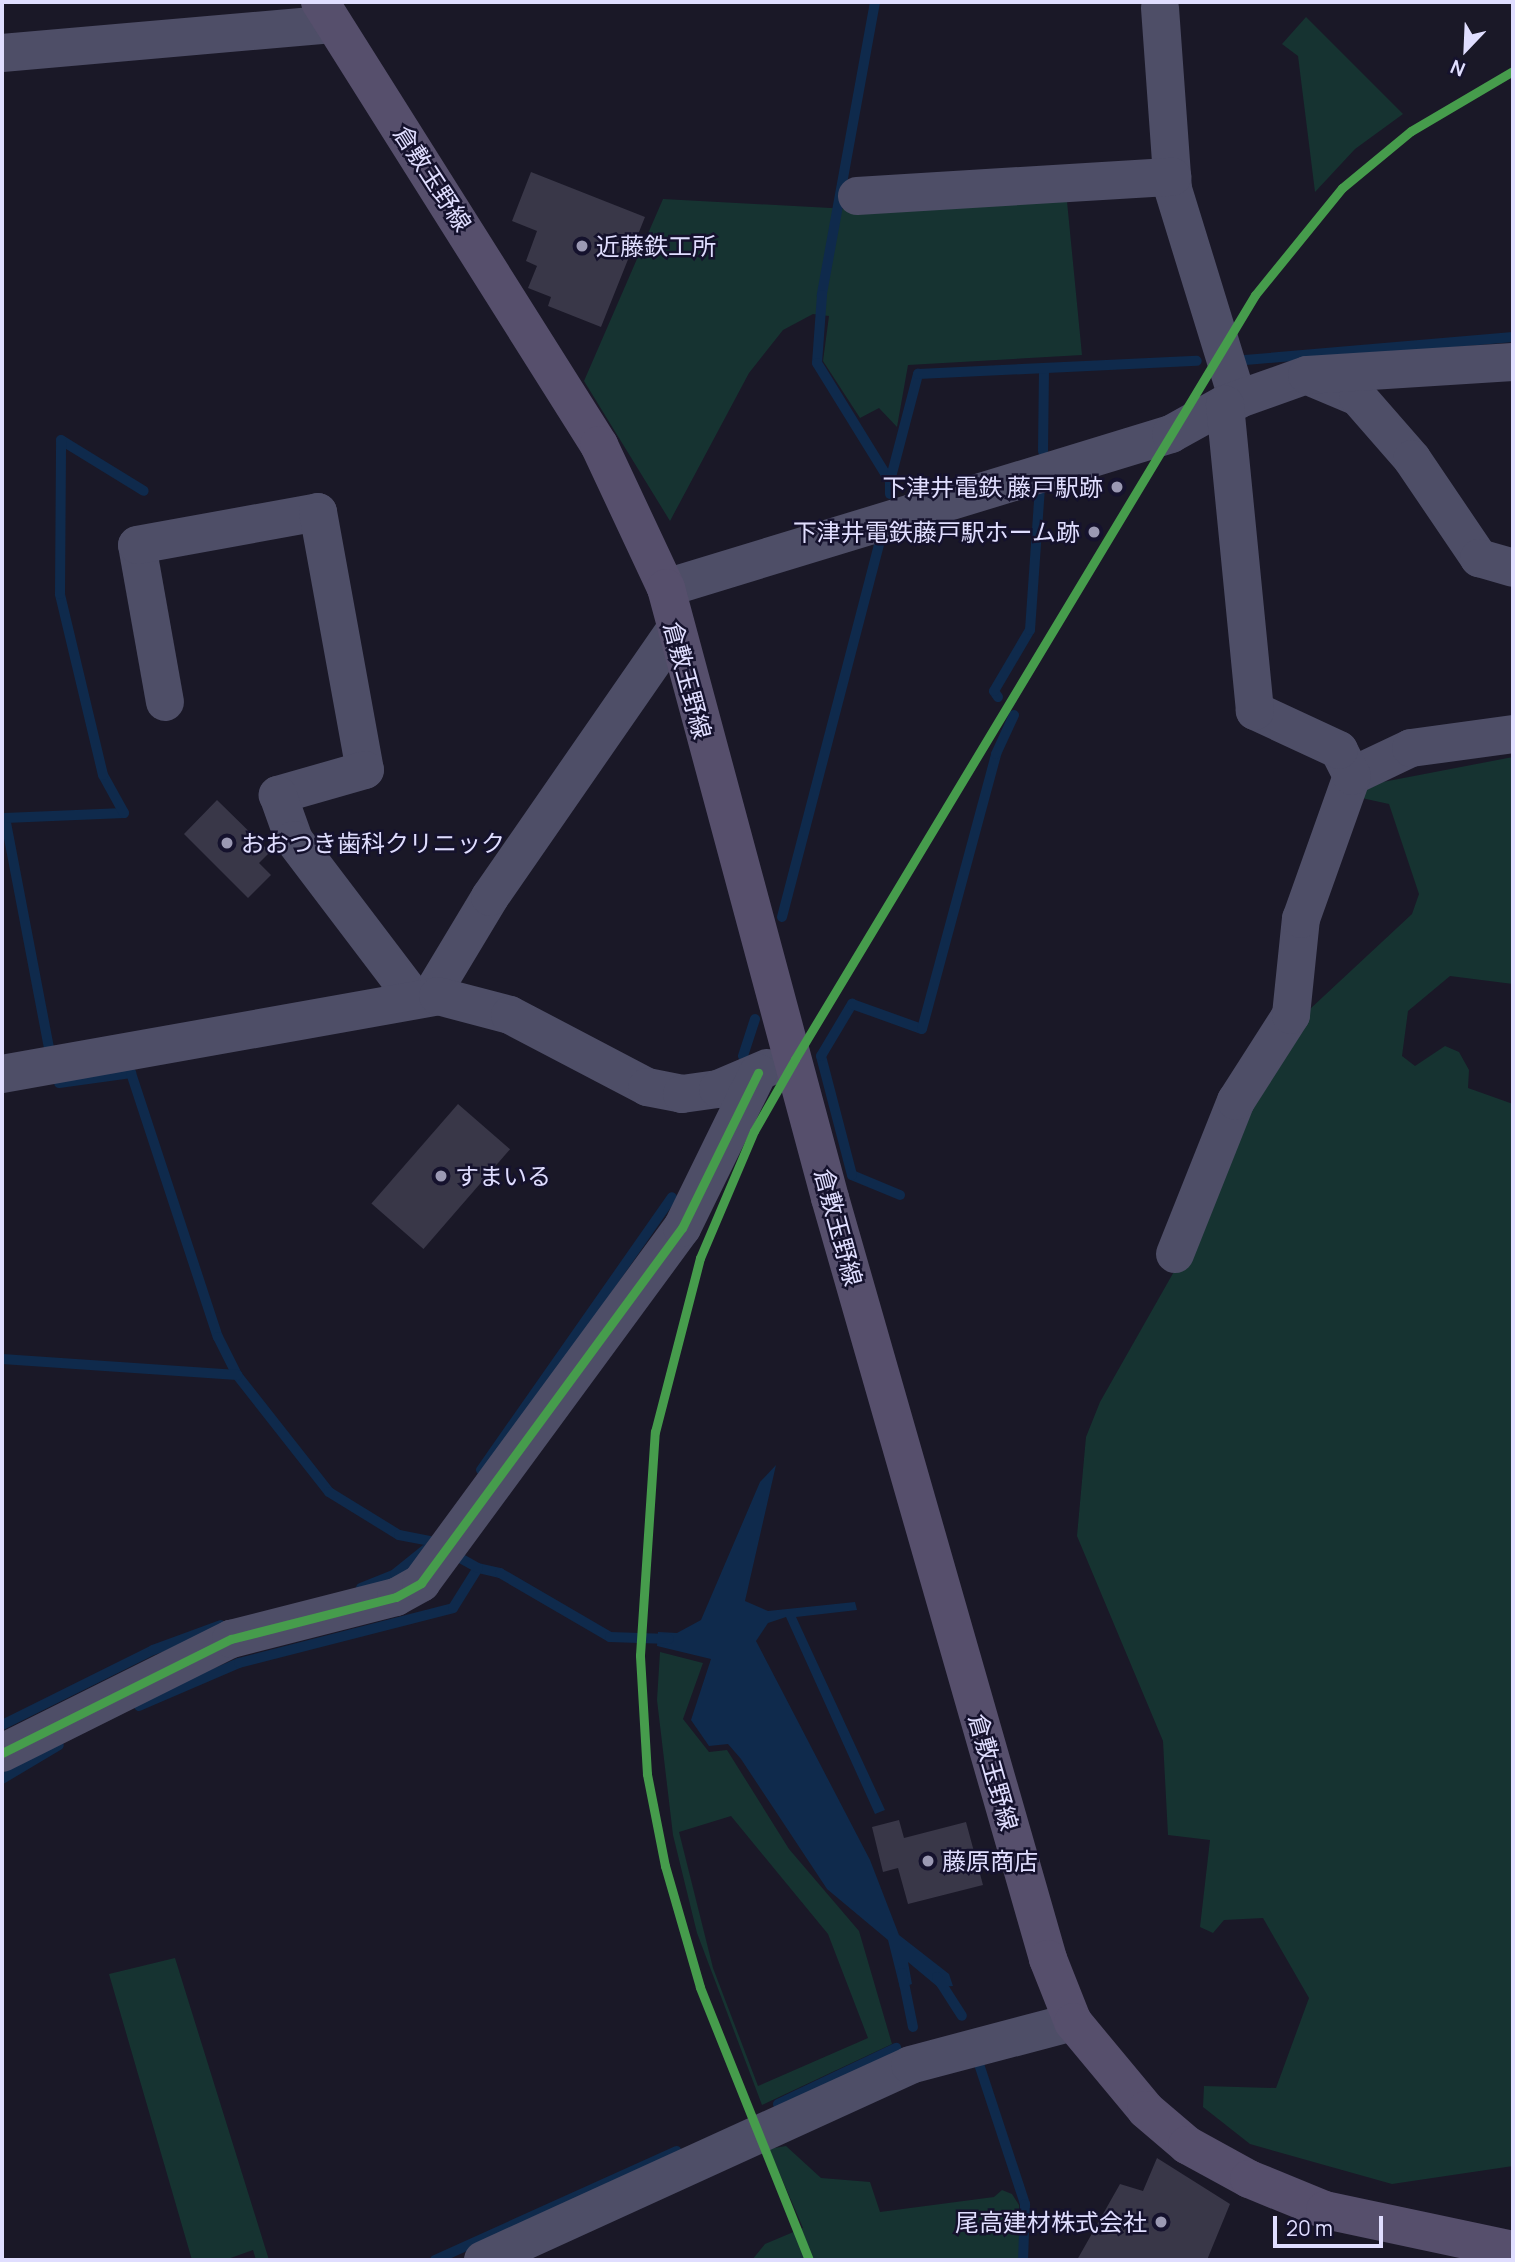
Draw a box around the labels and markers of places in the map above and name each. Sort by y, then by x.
place label: 近藤鉄工所 [596,232,716,260]
marker: 近藤鉄工所 [574,238,590,254]
place label: 下津井電鉄 藤戸駅跡 [882,473,1103,501]
marker: 下津井電鉄 藤戸駅跡 [1109,479,1125,495]
place label: 下津井電鉄藤戸駅ホーム跡 [792,518,1080,546]
marker: 下津井電鉄藤戸駅ホーム跡 [1086,524,1102,540]
place label: おおつき歯科クリニック [241,829,505,857]
marker: おおつき歯科クリニック [219,835,235,851]
place label: すまいる [455,1162,551,1190]
marker: すまいる [433,1168,449,1184]
place label: 藤原商店 [942,1847,1038,1875]
marker: 藤原商店 [920,1853,936,1869]
place label: 尾高建材株式会社 [955,2208,1147,2236]
marker: 尾高建材株式会社 [1153,2214,1169,2230]

